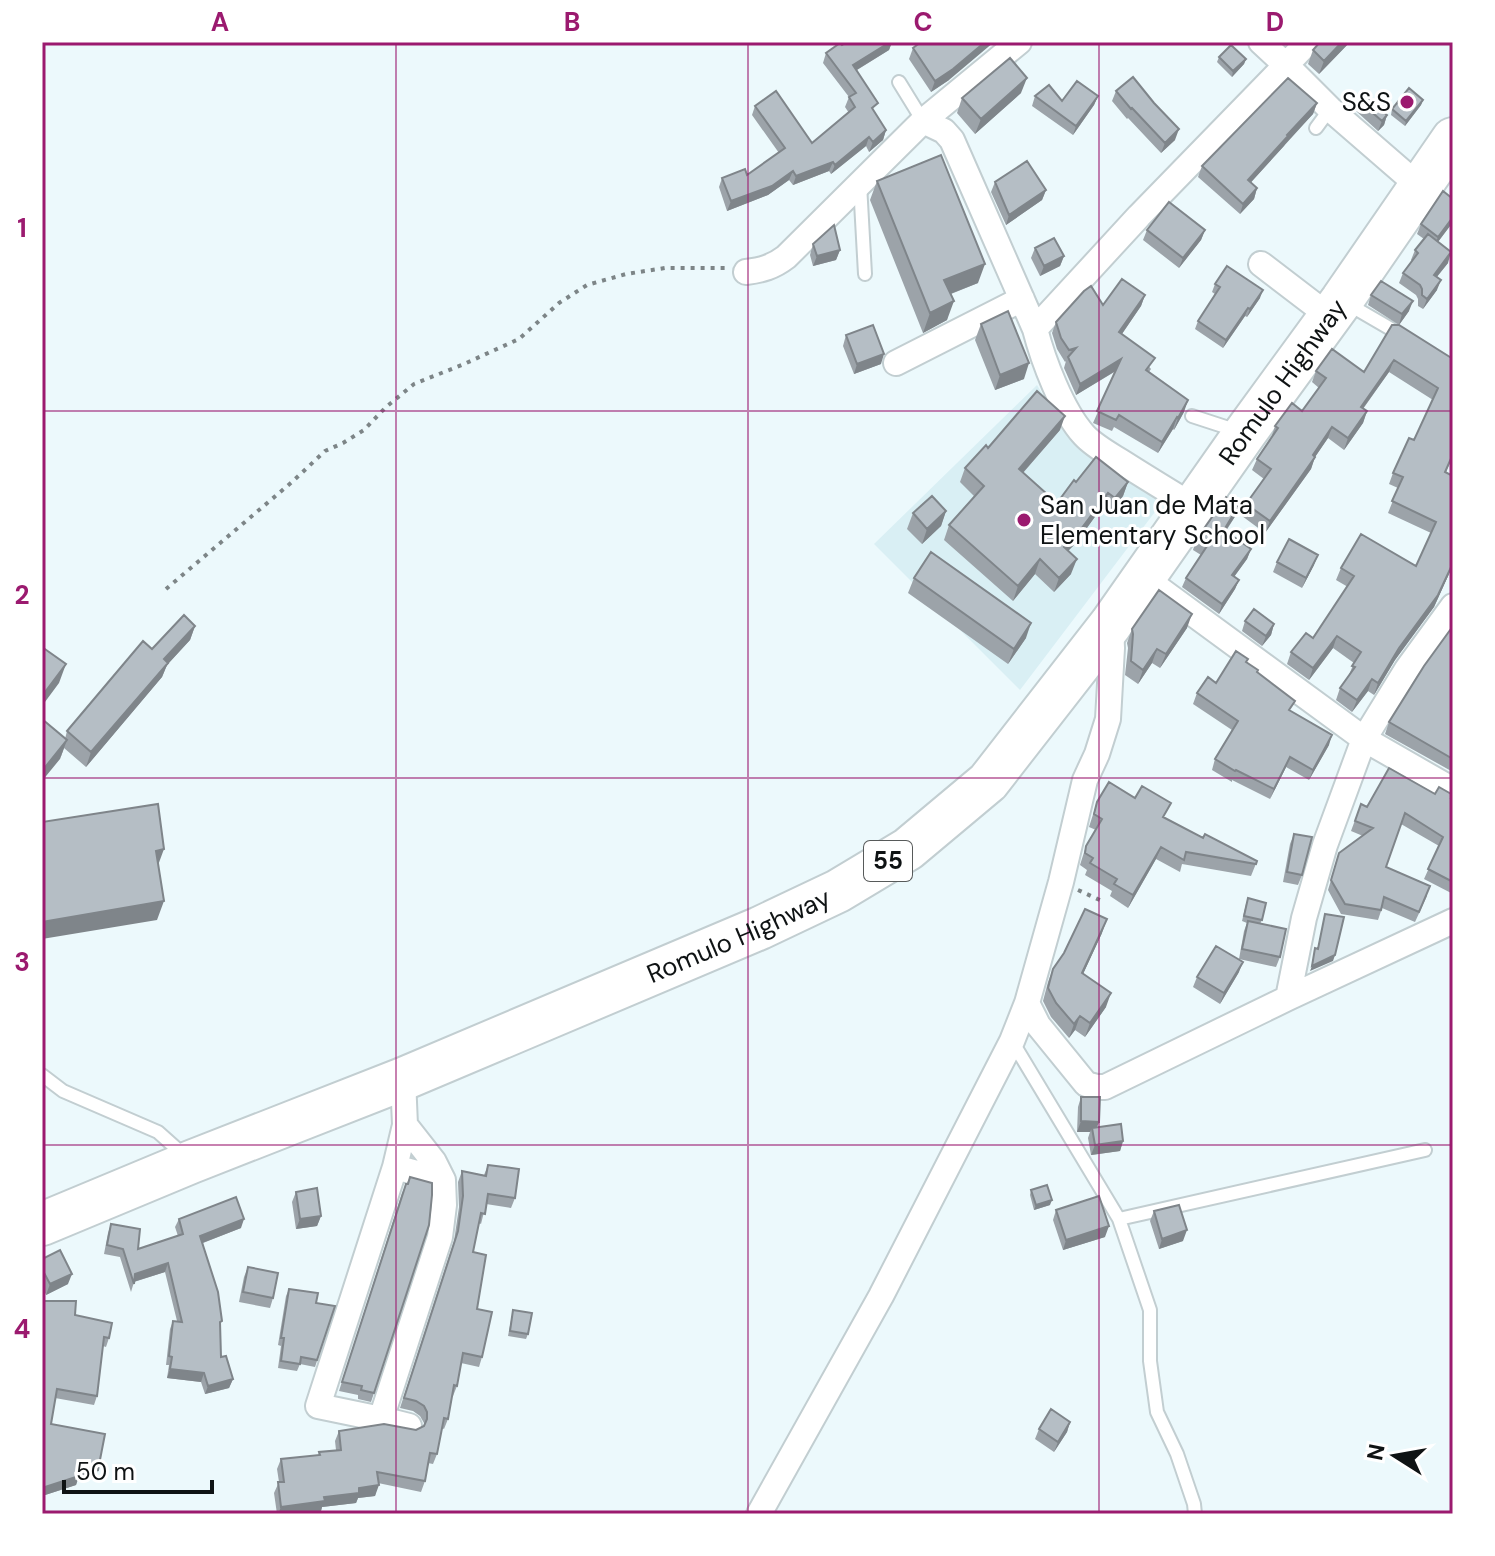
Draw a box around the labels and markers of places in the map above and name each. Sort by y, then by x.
place label: S&S [1342,85,1391,119]
marker: S&S [1398,93,1416,111]
place label: San Juan de Mata Elementary School [1040,488,1265,552]
marker: San Juan de Mata Elementary School [1015,511,1033,529]

